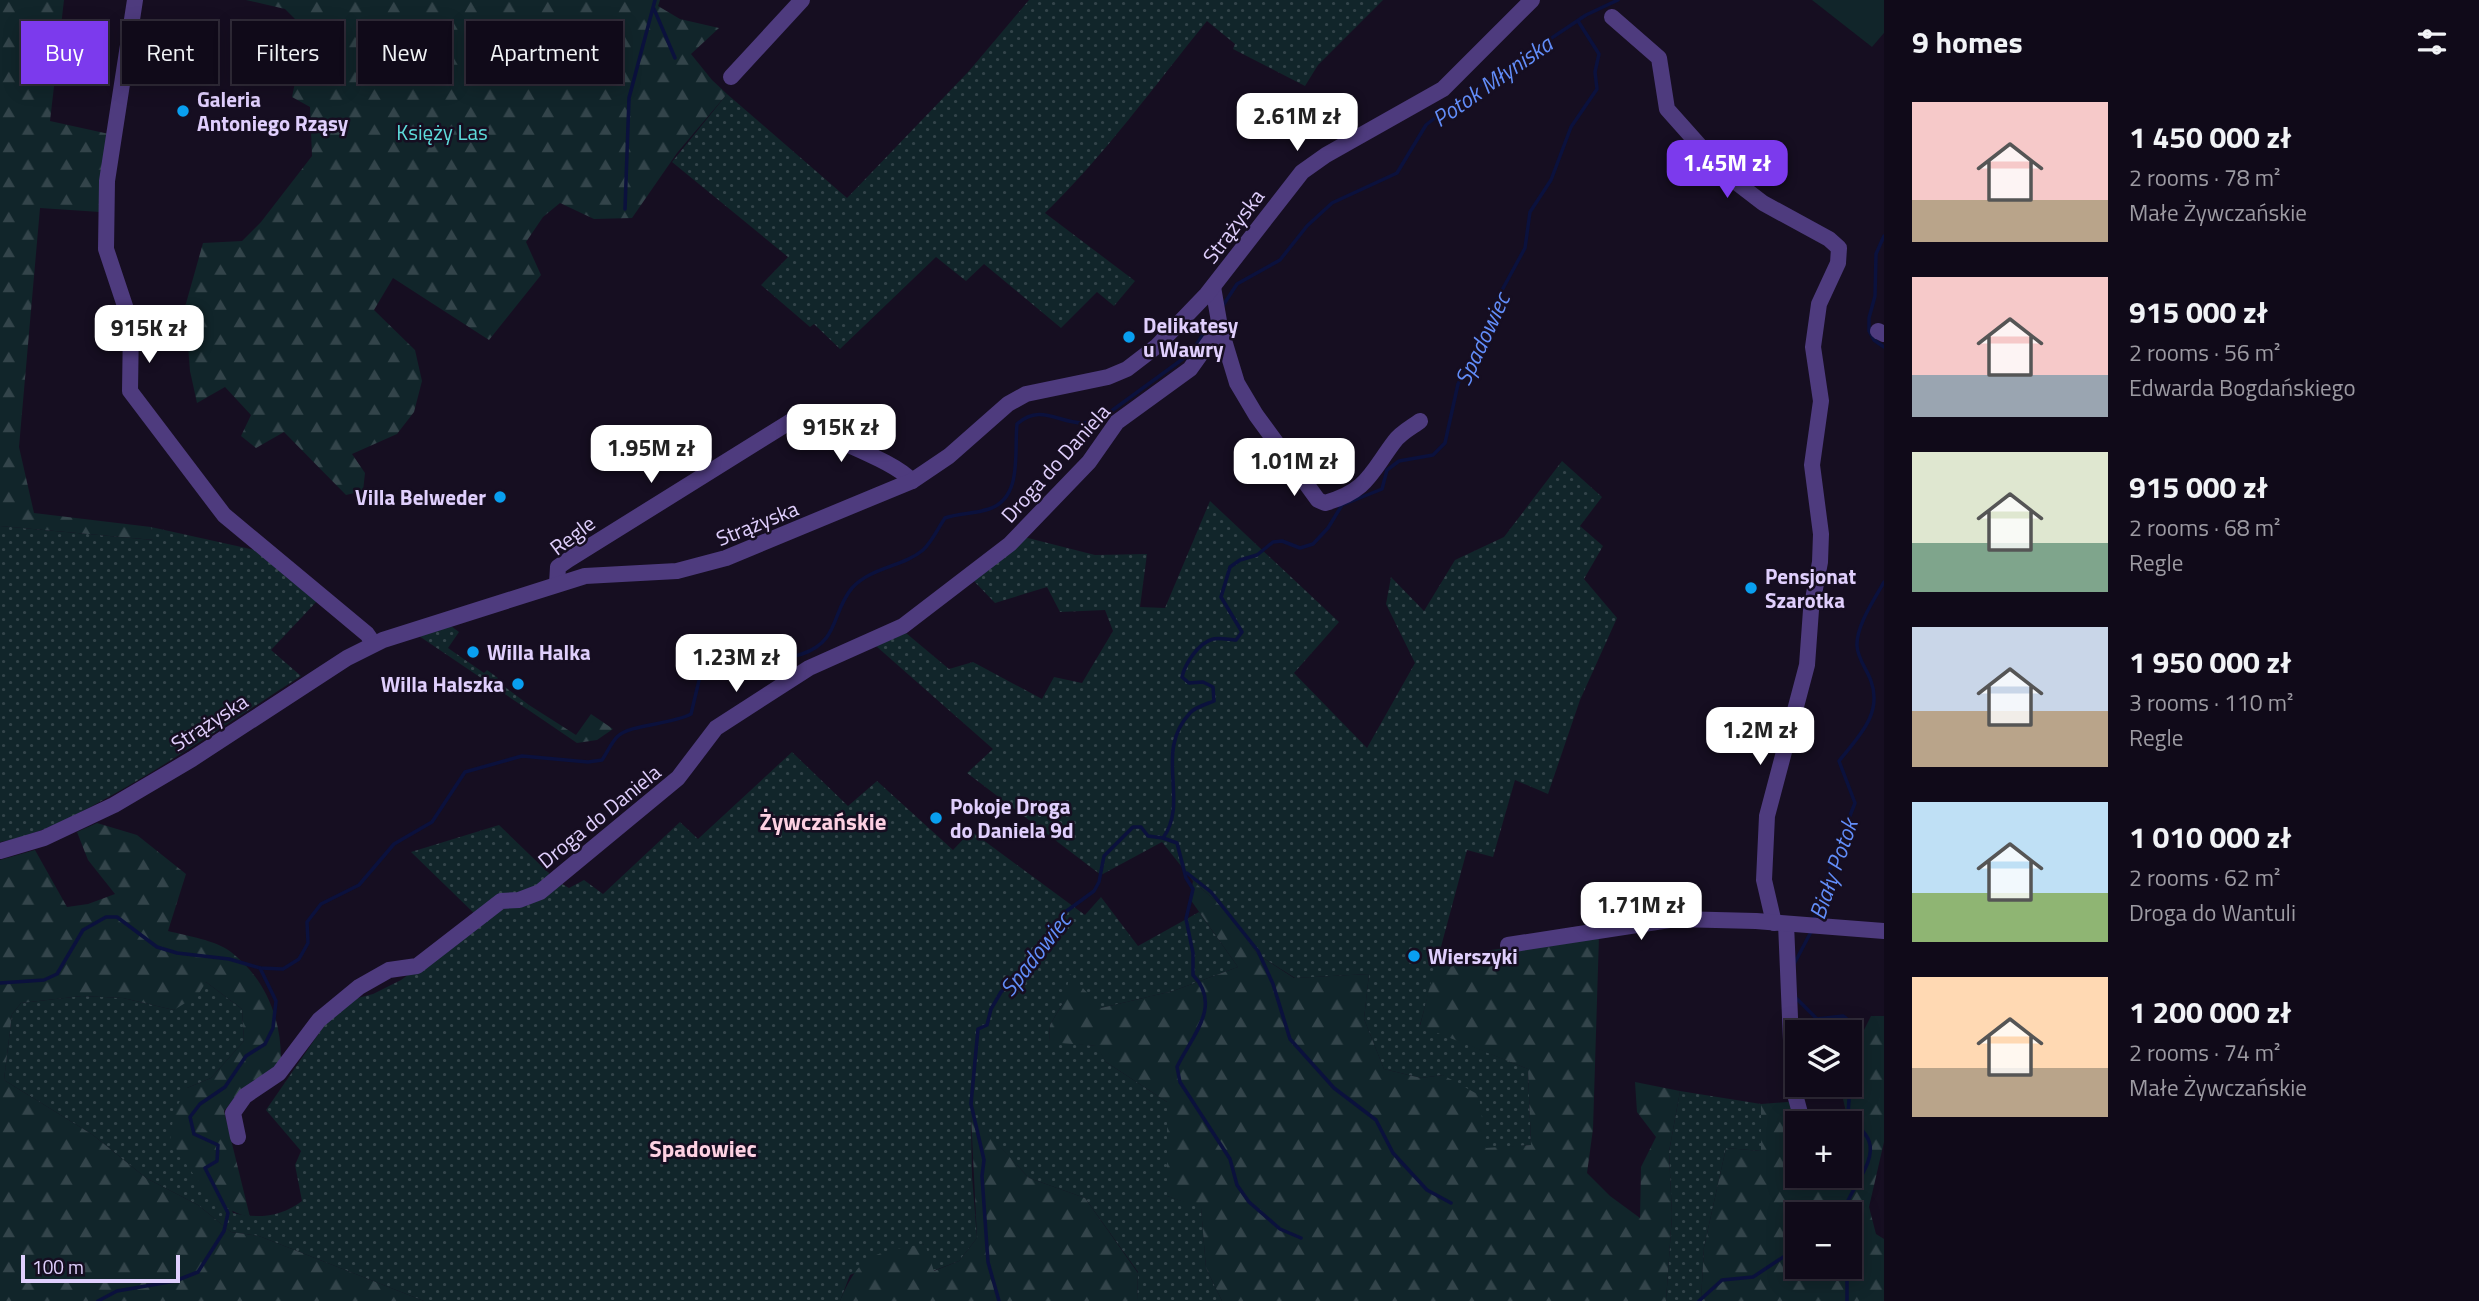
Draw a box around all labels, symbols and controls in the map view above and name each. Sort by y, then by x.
text: 9 homes [1912,19,2023,65]
chip: Buy [21,21,108,84]
chip: Rent [122,21,218,84]
chip: Filters [232,21,344,84]
chip: New [358,21,452,84]
chip: Apartment [466,21,623,84]
icon: filters [2413,23,2451,61]
water label: Potok Młyniska [1425,26,1561,135]
place label: Galeria Antoniego Rząsy [197,83,349,139]
pin: 2.61M zł [1225,94,1369,153]
text: 2.61M zł [1253,98,1341,133]
marker: Galeria Antoniego Rząsy [175,103,191,119]
text: 1 450 000 zł [2129,114,2291,160]
park label: Księży Las [396,116,488,148]
icon: home [1968,130,2052,214]
pin: 1.45M zł [1655,140,1799,200]
text: 1.45M zł [1683,145,1771,180]
text: 2 rooms · 78 m² [2129,160,2280,195]
street label: Strążyska [1194,182,1272,270]
text: Małe Żywczańskie [2129,195,2307,230]
water label: Spadowiec [1445,284,1520,391]
text: 915 000 zł [2129,289,2268,335]
icon: home [1968,305,2052,389]
pin: 915K zł [84,306,214,365]
place label: Delikatesy u Wawry [1143,309,1239,365]
text: 915K zł [111,310,187,345]
marker: Delikatesy u Wawry [1121,329,1137,345]
text: 2 rooms · 56 m² [2129,335,2280,370]
text: Edwarda Bogdańskiego [2129,370,2356,405]
street label: Droga do Daniela [993,396,1118,530]
pin: 915K zł [776,405,906,464]
text: 915K zł [803,409,879,444]
pin: 1.95M zł [579,426,723,485]
text: 1.95M zł [607,430,695,465]
pin: 1.01M zł [1222,438,1366,498]
text: 1.01M zł [1250,443,1338,478]
text: 915 000 zł [2129,464,2268,510]
icon: home [1968,480,2052,564]
place label: Villa Belweder [355,481,486,513]
marker: Villa Belweder [492,489,508,505]
street label: Strążyska [711,492,803,554]
street label: Regle [543,507,601,563]
text: 2 rooms · 68 m² [2129,510,2280,545]
text: Regle [2129,545,2183,580]
place label: Pensjonat Szarotka [1765,560,1857,616]
marker: Pensjonat Szarotka [1743,580,1759,596]
pin: 1.23M zł [664,634,808,694]
place label: Willa Halka [487,636,591,668]
text: 1.23M zł [692,639,780,674]
text: 1 950 000 zł [2129,639,2291,685]
marker: Willa Halka [465,644,481,660]
icon: home [1968,655,2052,739]
place label: Willa Halszka [381,668,504,700]
marker: Willa Halszka [510,676,526,692]
street label: Strążyska [164,685,254,759]
text: 3 rooms · 110 m² [2129,685,2293,720]
pin: 1.2M zł [1695,708,1825,767]
text: 1.2M zł [1722,712,1798,747]
text: Regle [2129,720,2183,755]
street label: Droga do Daniela [531,756,668,876]
place label: Pokoje Droga do Daniela 9d [950,790,1074,846]
district label: Żywczańskie [760,804,886,839]
marker: Pokoje Droga do Daniela 9d [928,810,944,826]
water label: Biały Potok [1800,812,1867,924]
text: 1 010 000 zł [2129,814,2291,860]
icon: home [1968,830,2052,914]
text: 2 rooms · 62 m² [2129,860,2280,895]
pin: 1.71M zł [1569,883,1713,942]
text: 1.71M zł [1597,887,1685,922]
text: Droga do Wantuli [2129,895,2296,930]
water label: Spadowiec [991,902,1081,1004]
place label: Wierszyki [1428,940,1518,972]
marker: Wierszyki [1406,948,1422,964]
text: 1 200 000 zł [2129,989,2291,1035]
icon: home [1968,1005,2052,1089]
map controls [1785,1020,1862,1279]
button: layers [1785,1020,1862,1097]
text: 2 rooms · 74 m² [2129,1035,2280,1070]
text: Małe Żywczańskie [2129,1070,2307,1105]
button: + [1785,1111,1862,1188]
district label: Spadowiec [649,1131,757,1166]
button: − [1785,1202,1862,1279]
scale bar [21,1252,180,1284]
text: 100 m [32,1252,84,1281]

